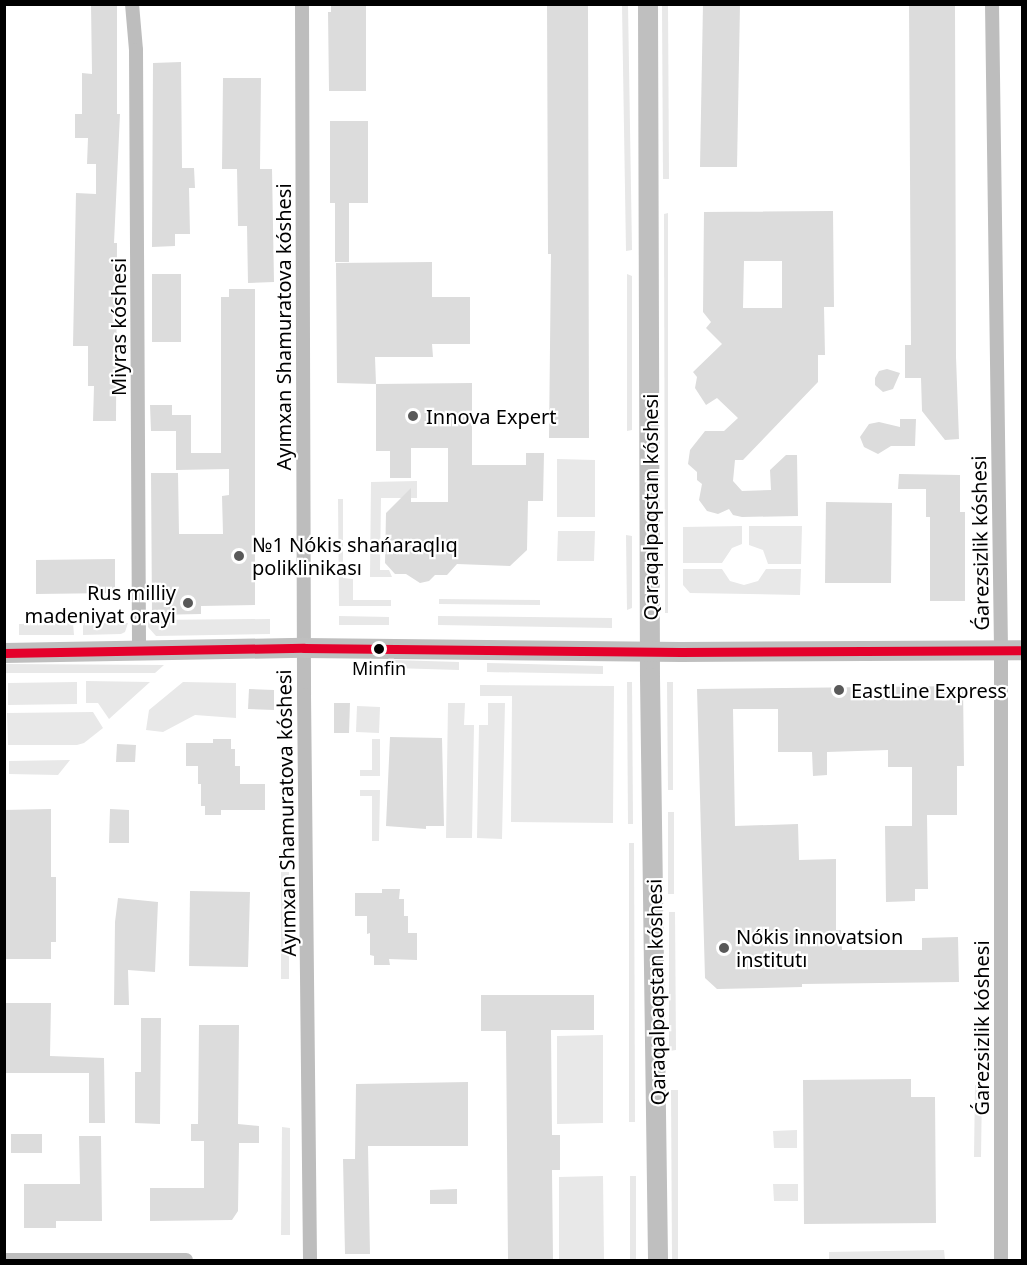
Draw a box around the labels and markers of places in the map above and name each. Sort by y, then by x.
place label: Innova Expert [426,404,557,428]
marker: Innova Expert [404,407,422,425]
place label: №1 Nókis shańaraqlıq poliklinikası [252,532,458,579]
marker: №1 Nókis shańaraqlıq poliklinikası [230,547,248,565]
place label: Rus milliy madeniyat orayi [25,580,176,627]
marker: Rus milliy madeniyat orayi [181,596,195,610]
marker: Minfin [373,643,385,655]
place label: Minfin [352,657,406,679]
place label: EastLine Express [851,678,1007,702]
marker: EastLine Express [832,683,846,697]
place label: Nókis innovatsion institutı [736,924,903,971]
marker: Nókis innovatsion institutı [717,941,731,955]

